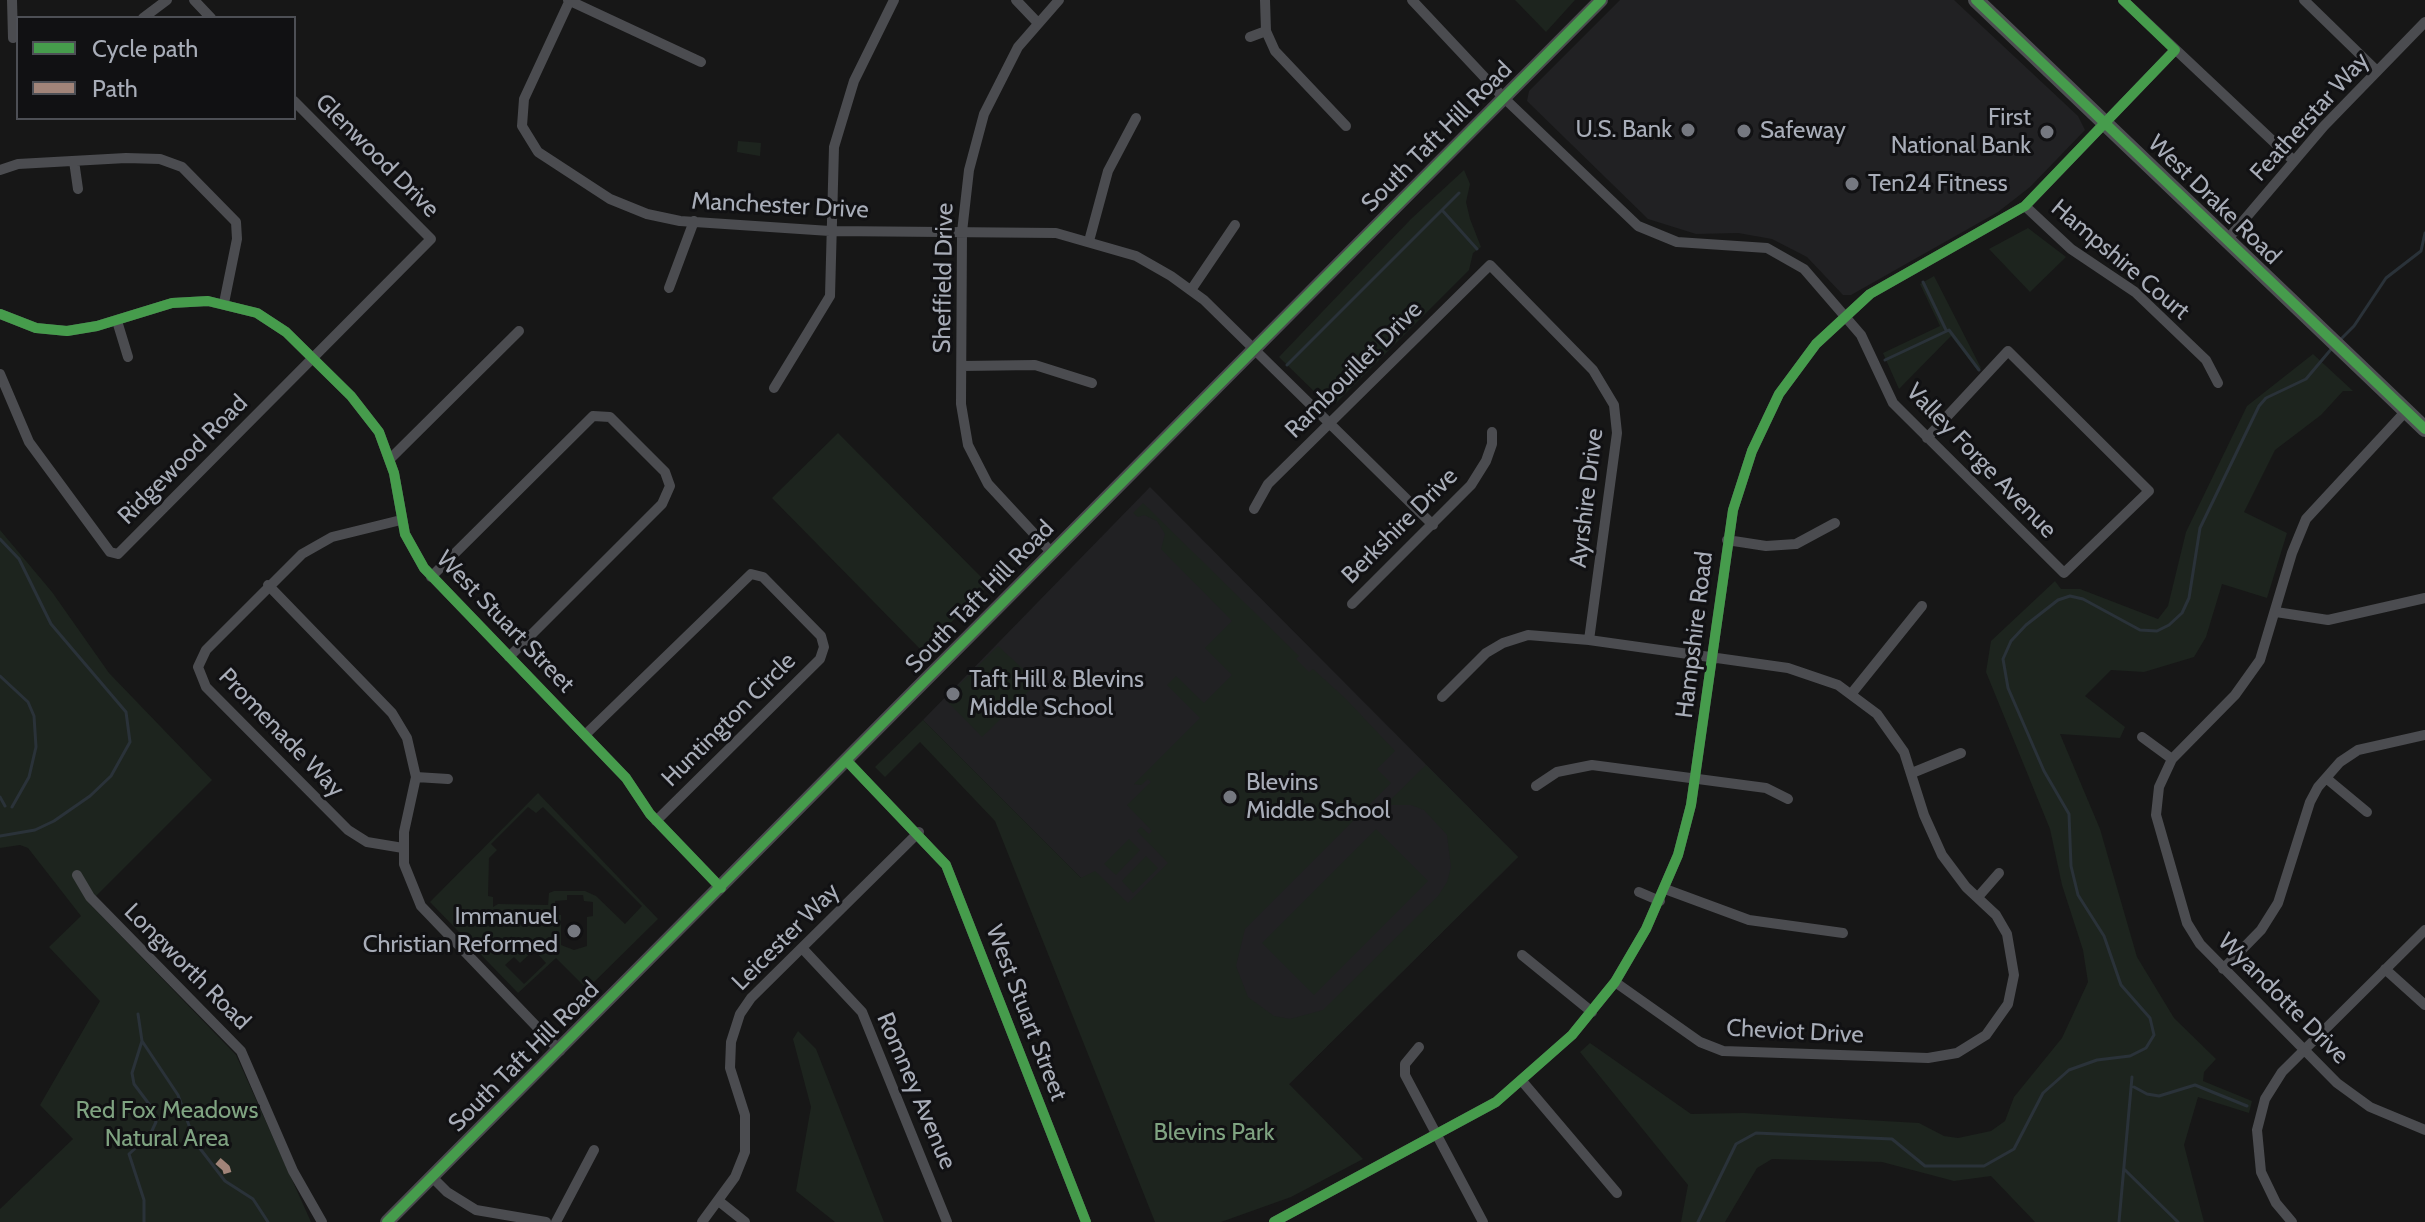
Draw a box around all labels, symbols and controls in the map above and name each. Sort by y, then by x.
legend [16,16,296,120]
text: Cycle path [92,34,198,63]
street label: Featherstar Way [2245,47,2375,187]
street label: South Taft Hill Road [1356,56,1518,218]
text: Path [92,74,138,103]
street label: Glenwood Drive [309,88,445,224]
place label: First National Bank [1891,104,2031,160]
place label: U.S. Bank [1576,116,1672,144]
place label: Safeway [1760,117,1846,145]
marker: U.S. Bank [1679,121,1697,139]
marker: Safeway [1735,122,1753,140]
marker: First National Bank [2038,123,2056,141]
street label: West Drake Road [2142,129,2286,271]
place label: Ten24 Fitness [1868,170,2008,198]
marker: Ten24 Fitness [1843,175,1861,193]
street label: Manchester Drive [691,187,869,225]
street label: Hampshire Court [2045,194,2195,326]
street label: Sheffield Drive [928,202,960,354]
street label: Rambouillet Drive [1279,295,1429,445]
street label: Valley Forge Avenue [1900,378,2062,544]
street label: Ridgewood Road [112,389,254,531]
street label: Ayrshire Drive [1564,427,1610,569]
street label: Berkshire Drive [1336,462,1464,590]
street label: South Taft Hill Road [900,515,1060,679]
street label: West Stuart Street [430,545,580,699]
street label: Hampshire Road [1670,550,1720,720]
street label: Huntington Circle [656,647,802,793]
street label: Promenade Way [212,663,350,803]
place label: Taft Hill & Blevins Middle School [969,666,1144,722]
marker: Taft Hill & Blevins Middle School [944,685,962,703]
place label: Blevins Middle School [1246,769,1390,825]
marker: Blevins Middle School [1221,788,1239,806]
street label: Leicester Way [726,877,846,997]
street label: Longworth Road [118,898,256,1036]
place label: Immanuel Christian Reformed [363,903,558,959]
street label: West Stuart Street [979,921,1073,1105]
marker: Immanuel Christian Reformed [565,922,583,940]
street label: Wyandotte Drive [2212,928,2354,1070]
street label: South Taft Hill Road [443,976,605,1138]
street label: Romney Avenue [870,1008,962,1174]
street label: Cheviot Drive [1726,1014,1864,1050]
park label: Red Fox Meadows Natural Area [76,1097,258,1153]
park label: Blevins Park [1154,1119,1274,1147]

